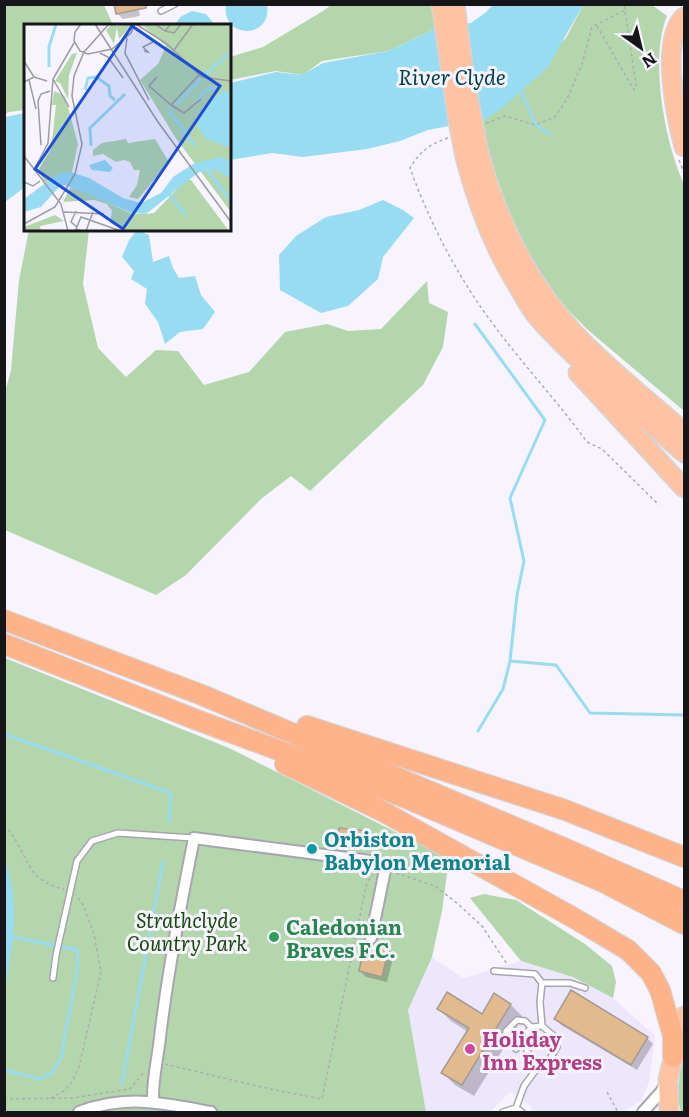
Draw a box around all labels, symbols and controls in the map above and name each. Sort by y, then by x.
north arrow [611,18,671,78]
inset map [24,24,231,231]
text: N [638,48,662,75]
water label: River Clyde [398,60,506,91]
place label: Orbiston Babylon Memorial [324,823,510,876]
marker: Orbiston Babylon Memorial [305,842,319,856]
park label: Strathclyde Country Park [127,904,247,957]
place label: Caledonian Braves F.C. [286,911,402,964]
marker: Caledonian Braves F.C. [267,930,281,944]
place label: Holiday Inn Express [482,1023,602,1076]
marker: Holiday Inn Express [463,1042,477,1056]

